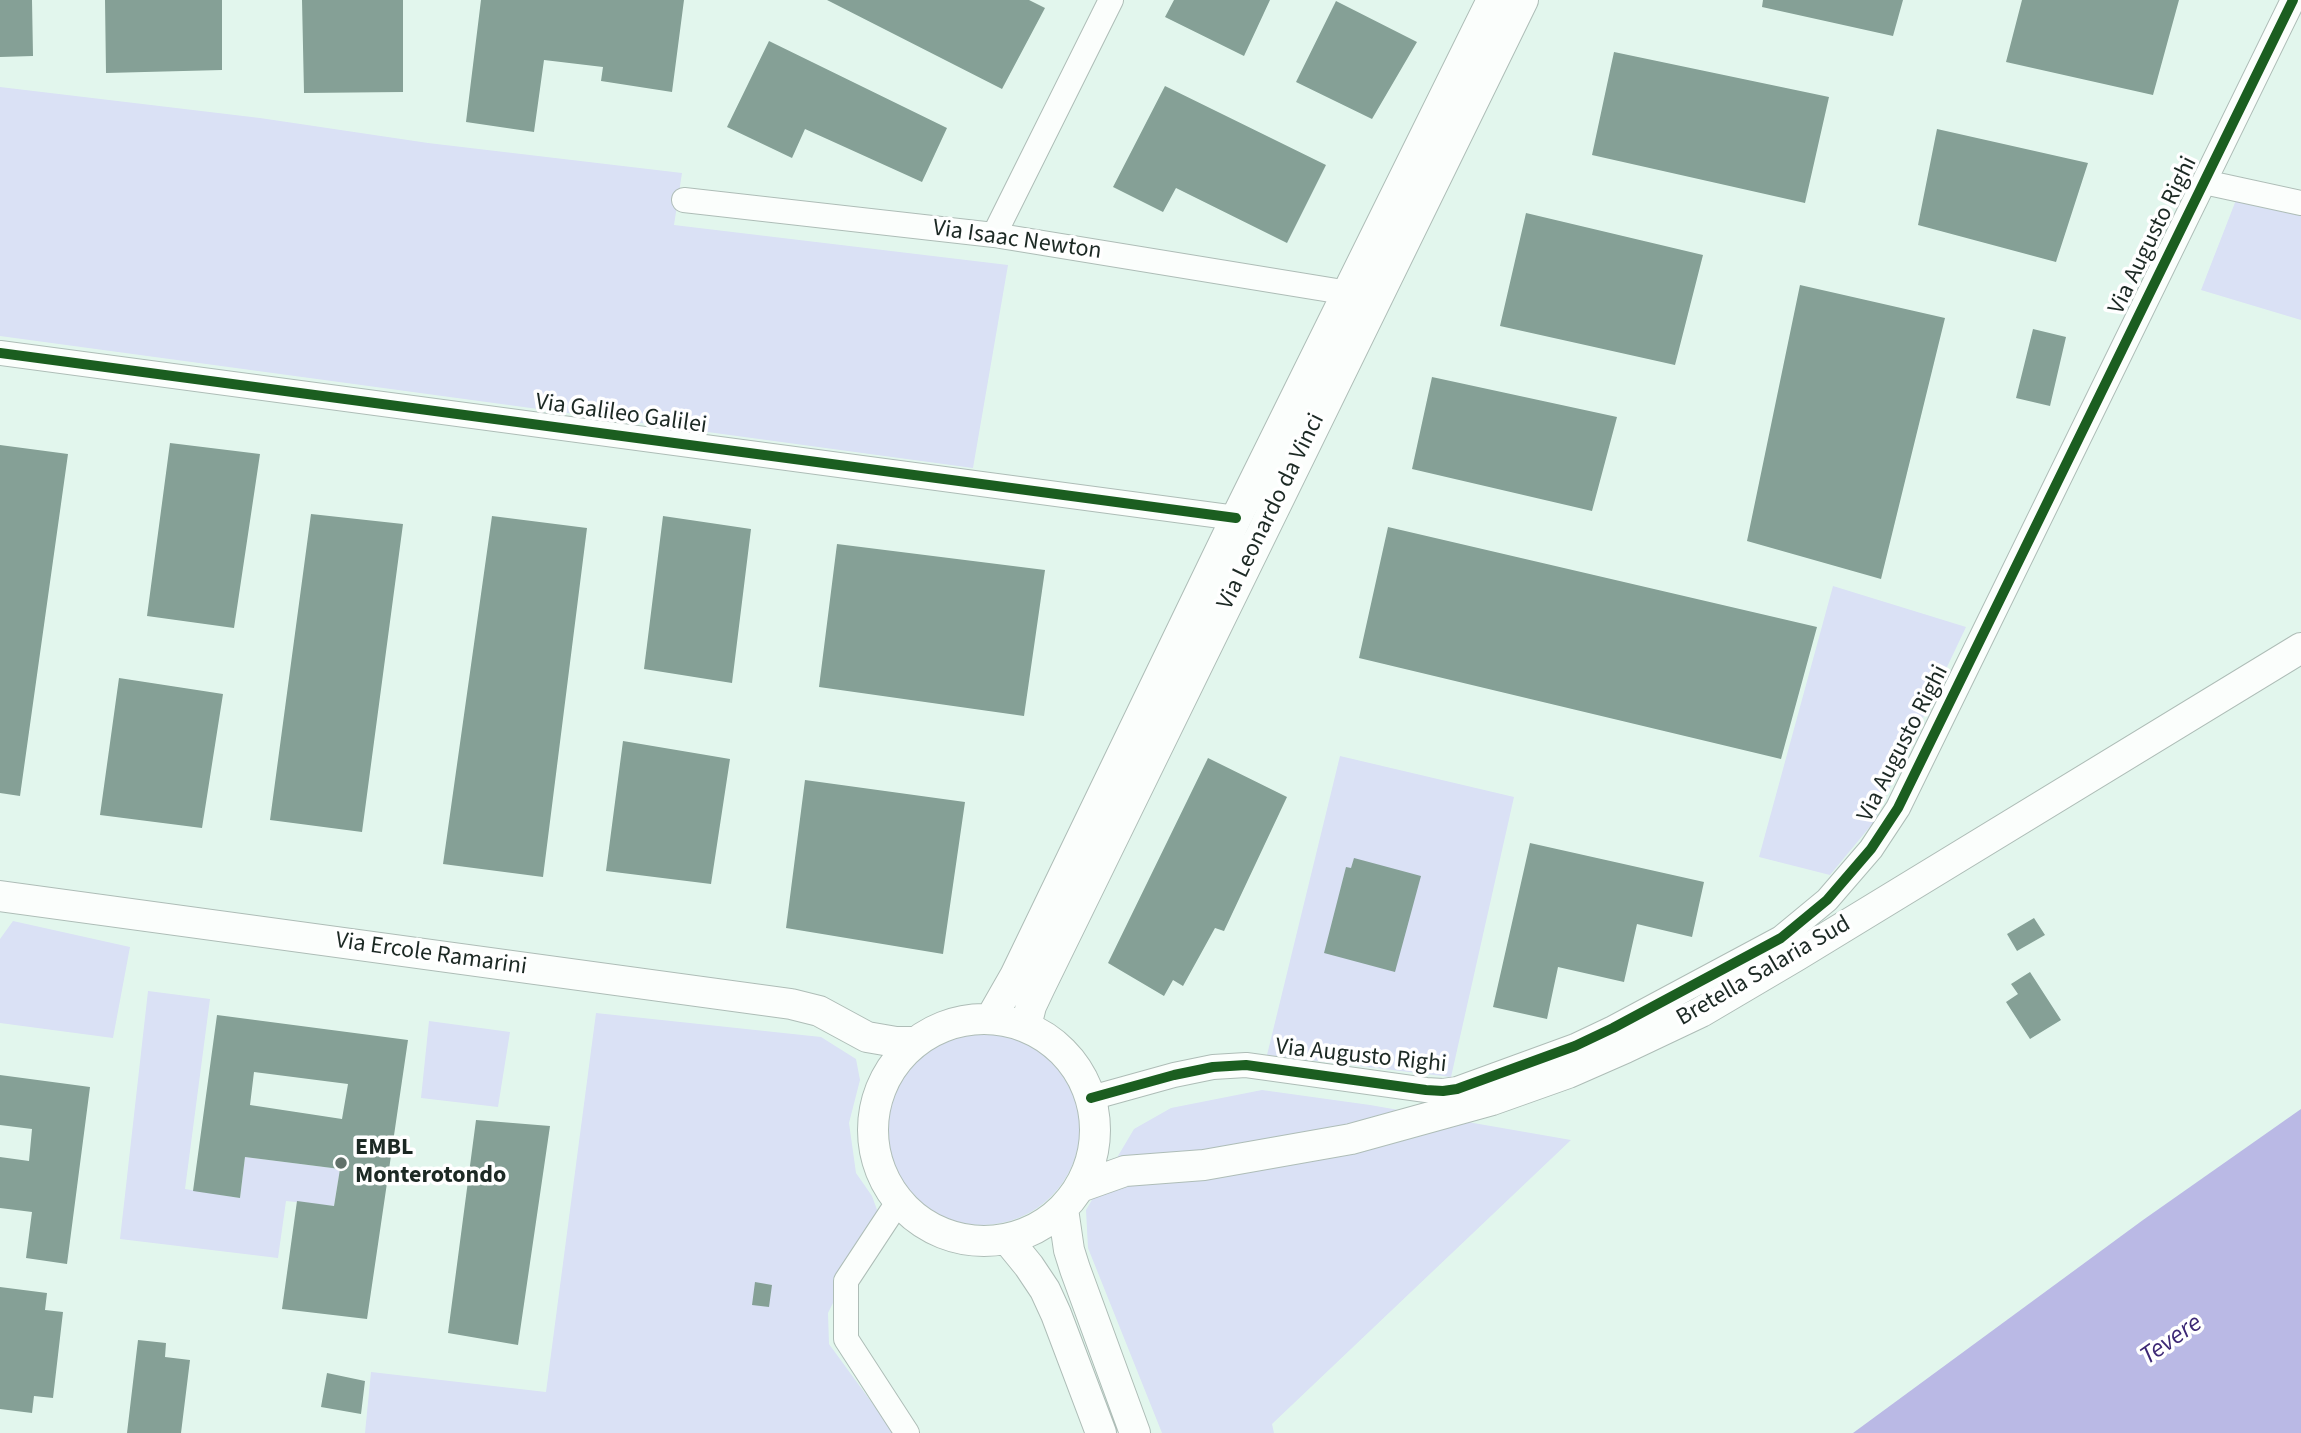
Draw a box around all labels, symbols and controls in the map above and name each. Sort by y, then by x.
street label: Via Augusto Righi [2103,152,2205,320]
street label: Via Isaac Newton [931,215,1103,267]
street label: Via Galileo Galilei [533,389,709,441]
street label: Via Leonardo da Vinci [1212,409,1332,615]
street label: Via Augusto Righi [1852,661,1956,827]
street label: Bretella Salaria Sud [1672,910,1856,1034]
street label: Via Ercole Ramarini [333,927,529,983]
street label: Via Augusto Righi [1274,1034,1448,1080]
place label: EMBL Monterotondo [355,1135,506,1191]
marker: EMBL Monterotondo [333,1155,349,1171]
water label: Tevere [2135,1309,2209,1373]

